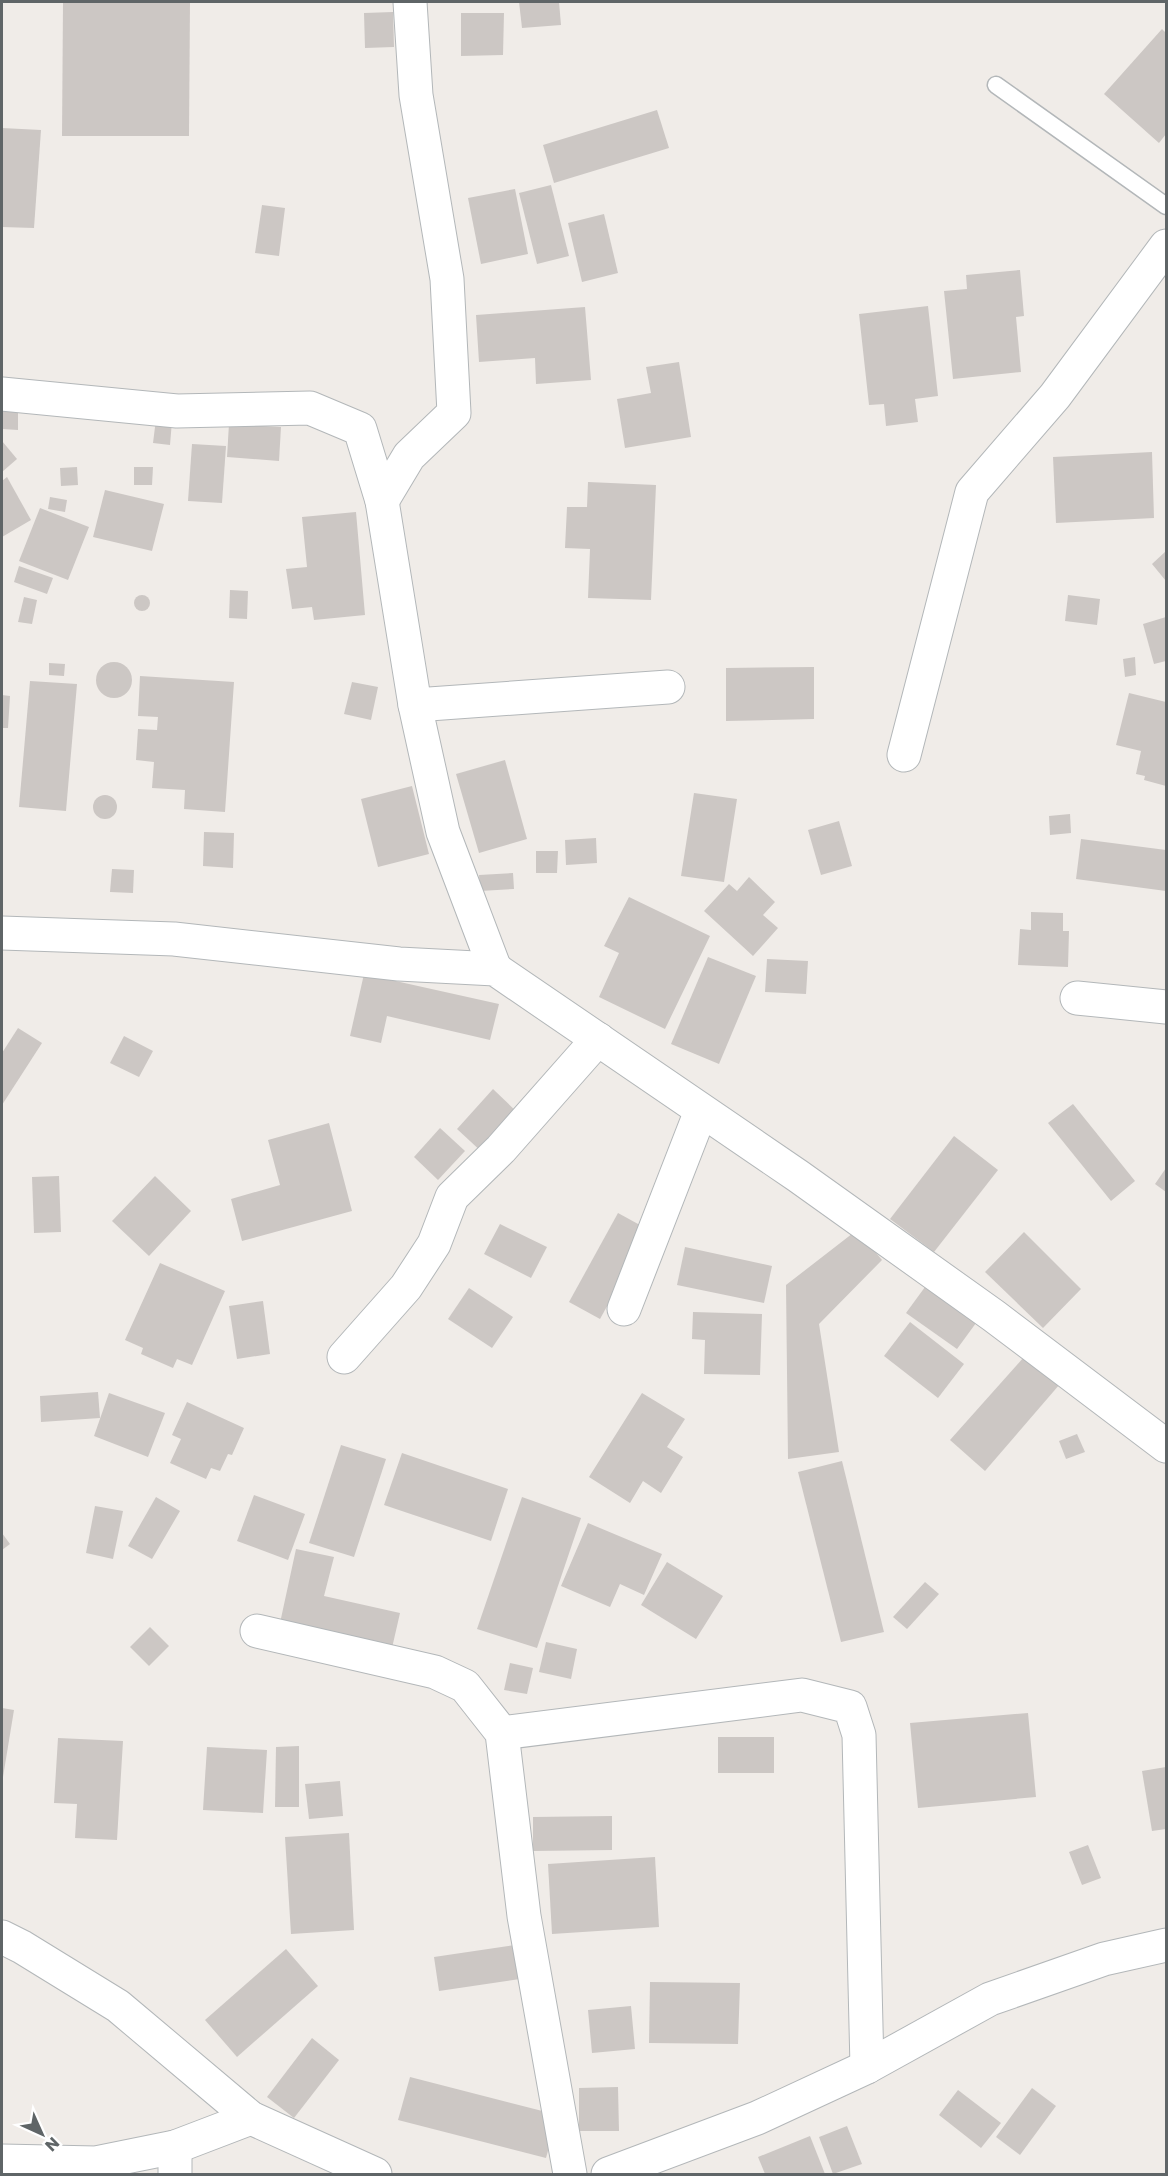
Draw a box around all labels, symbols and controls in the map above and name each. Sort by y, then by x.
north arrow [12,2104,72,2164]
text: N [40,2132,65,2157]

